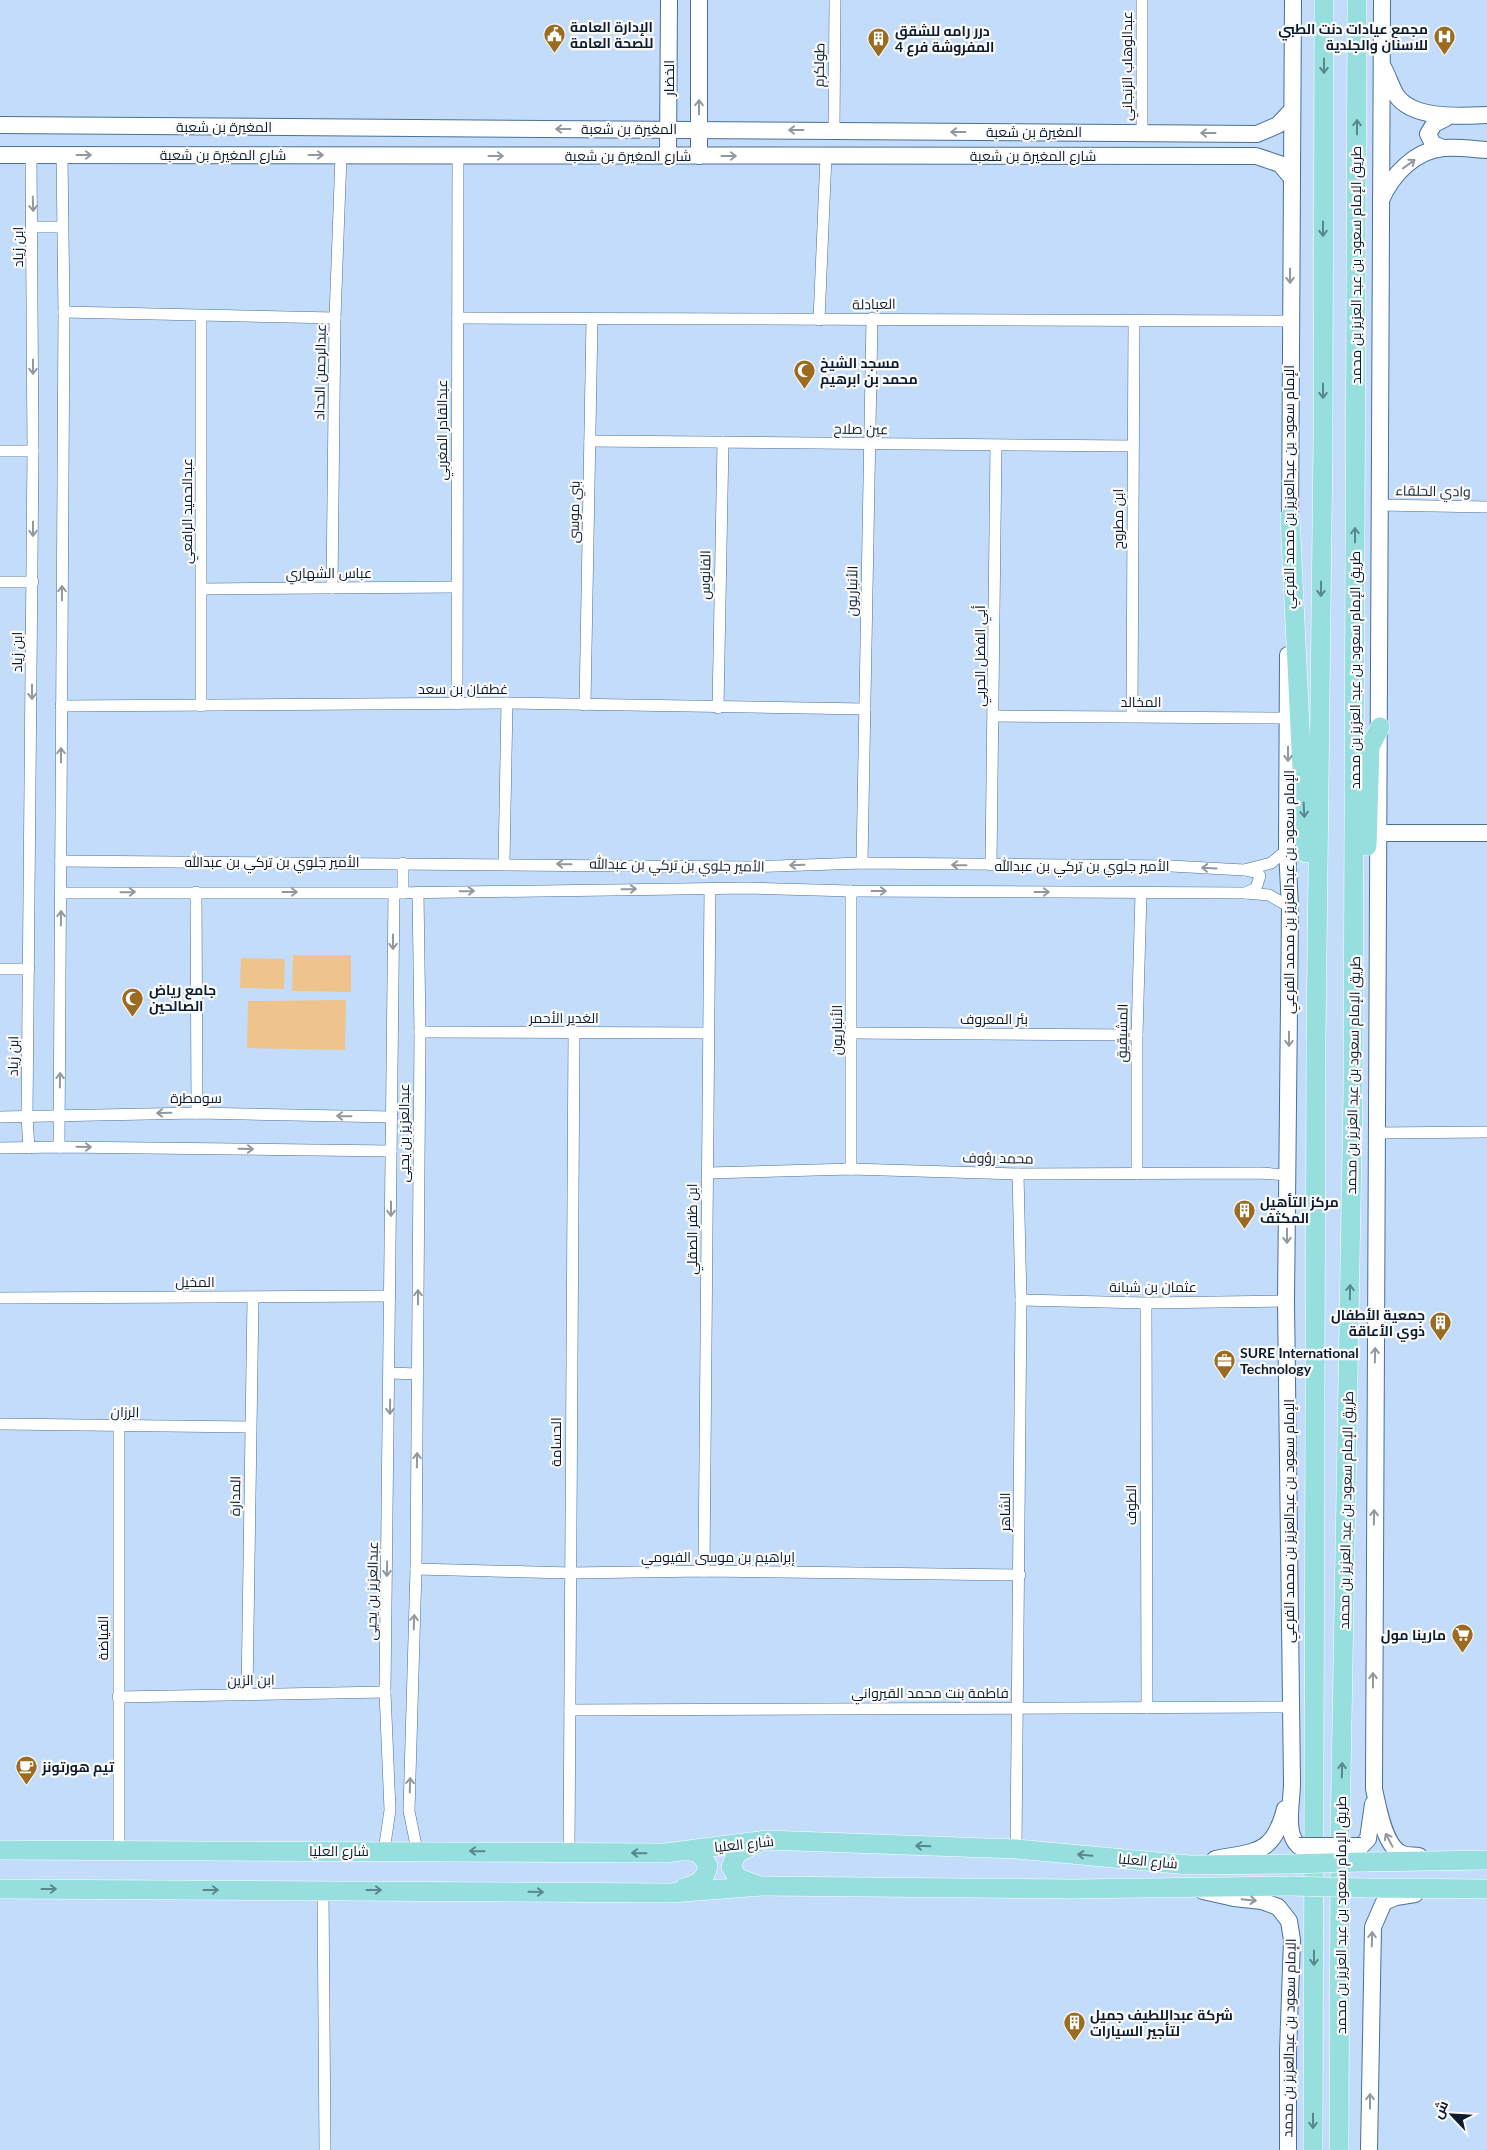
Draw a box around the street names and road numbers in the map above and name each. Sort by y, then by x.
street label: عبدالوهاب الزنجاني [1118,11,1139,121]
street label: طولكرم [810,43,829,87]
street label: الخضار [660,60,677,97]
street label: المغيرة بن شعبة [176,118,272,135]
street label: المغيرة بن شعبة [581,120,677,137]
street label: المغيرة بن شعبة [986,123,1082,140]
street label: شارع المغيرة بن شعبة [160,146,286,164]
street label: طريق الإمام سعود بن عبد العزيز بن محمد [1347,146,1366,384]
street label: شارع المغيرة بن شعبة [565,147,691,165]
street label: شارع المغيرة بن شعبة [970,147,1096,165]
street label: ابن زياد [9,227,26,267]
street label: العبادلة [852,295,896,312]
street label: عبدالرحمن الحداد [310,324,329,420]
street label: الإمام سعود بن عبدالعزيز بن محمد الفرعي [1280,365,1301,609]
street label: عبدالقادر المغربي [433,380,454,480]
street label: عين صلاح [833,420,889,438]
street label: عبدالحميد الرافعي [178,458,199,564]
street label: بني موسى [564,481,587,543]
street label: وادي الحلقاء [1395,481,1471,504]
street label: ابن مطروح [1109,489,1127,549]
street label: الفانوس [696,550,713,600]
street label: طريق الإمام سعود بن عبد العزيز بن محمد [1346,551,1365,789]
street label: عباس الشهاري [286,564,372,585]
street label: الأنباريون [843,565,860,617]
street label: أبي الفضل الحربي [971,605,992,707]
street label: ابن زياد [8,632,25,672]
street label: غطفان بن سعد [418,680,508,697]
street label: المخالد [1121,693,1161,710]
street label: الإمام سعود بن عبدالعزيز بن محمد الفرعي [1280,770,1301,1014]
street label: الأمير جلوي بن تركي بن عبدالله [184,853,360,874]
street label: الأمير جلوي بن تركي بن عبدالله [589,854,765,879]
street label: الأمير جلوي بن تركي بن عبدالله [994,857,1170,878]
street label: طريق الإمام سعود بن عبد العزيز بن محمد [1342,956,1365,1194]
street label: المشيقيق [1112,1003,1132,1063]
street label: الأنباريون [828,1005,845,1055]
street label: الغدير الأحمر [528,1009,599,1026]
street label: بئر المعروف [960,1010,1028,1027]
street label: ابن زياد [4,1036,21,1076]
street label: عبدالعزيز بن يحيى [395,1083,412,1183]
street label: سومطرة [170,1089,222,1106]
street label: محمد رؤوف [962,1148,1034,1167]
street label: ابن ظفر الصقلي [683,1183,704,1275]
street label: المخيل [175,1273,215,1290]
street label: عثمان بن شبانة [1109,1278,1197,1295]
street label: طريق الإمام سعود بن عبد العزيز بن محمد [1335,1391,1358,1629]
street label: الإمام سعود بن عبدالعزيز بن محمد الفرعي [1280,1399,1301,1643]
street label: الرزان [111,1403,139,1420]
street label: الحسامة [547,1417,564,1467]
street label: المدارة [226,1476,243,1516]
street label: الطوف [1122,1485,1139,1525]
street label: الشاهر [996,1492,1013,1533]
street label: عبدالعزيز بن يحيى [362,1541,381,1641]
street label: إبراهيم بن موسى الفيومي [641,1548,795,1569]
street label: الفياضة [94,1616,111,1660]
street label: ابن الزين [227,1671,275,1688]
street label: فاطمة بنت محمد القيرواني [851,1684,1009,1705]
street label: طريق الإمام سعود بن عبد العزيز بن محمد [1332,1796,1351,2034]
street label: شارع العليا [713,1832,775,1856]
street label: شارع العليا [309,1842,369,1860]
street label: شارع العليا [1117,1849,1179,1873]
street label: الإمام سعود بن عبدالعزيز بن محمد [1278,1938,1301,2138]

